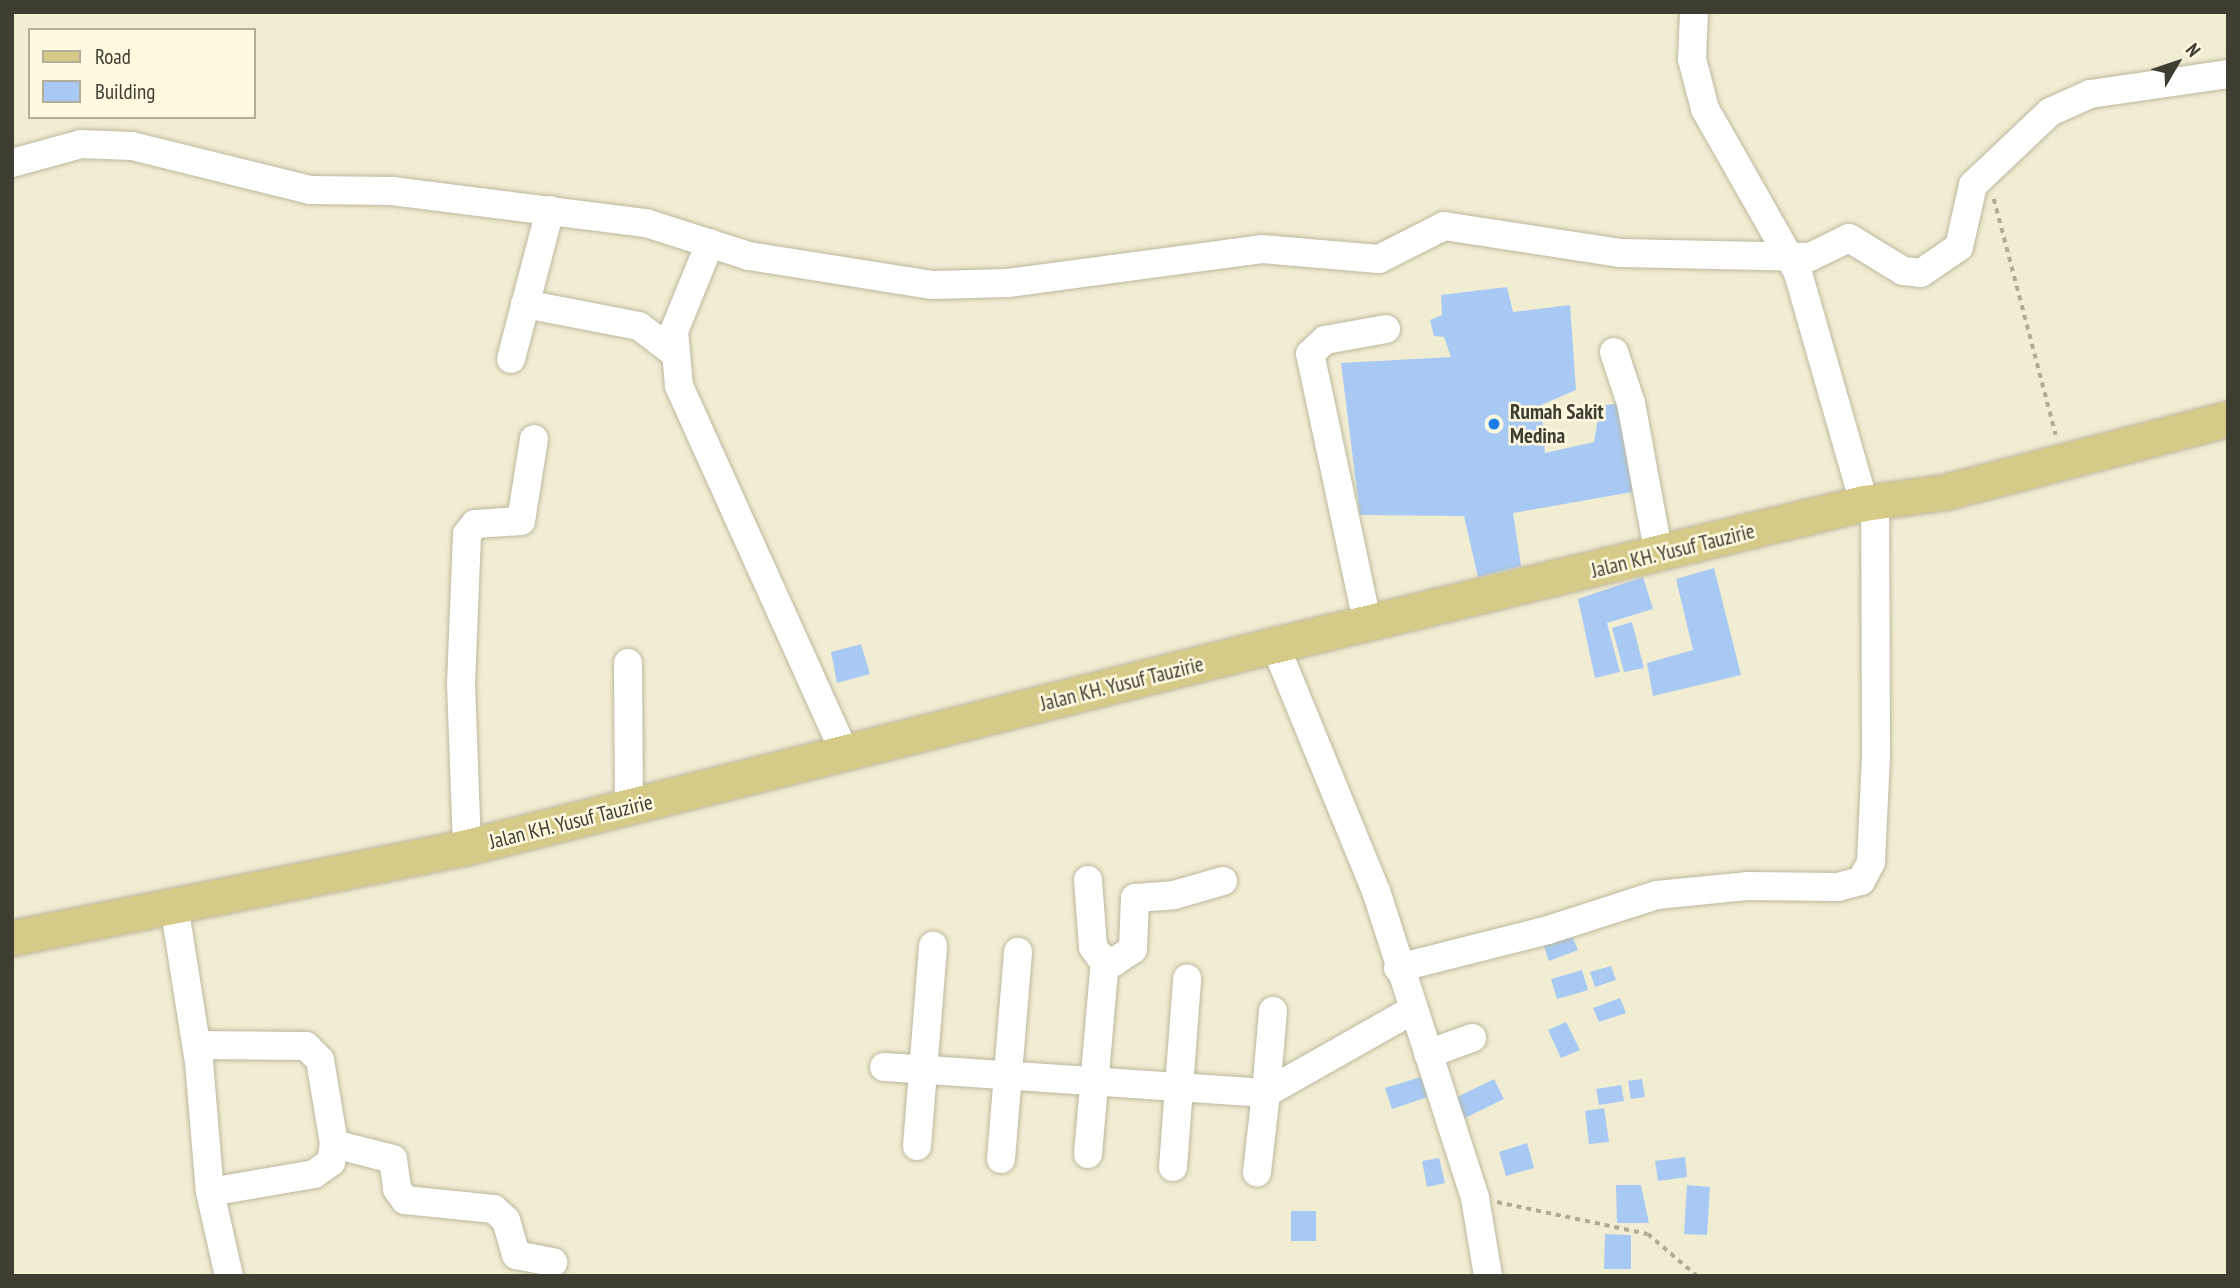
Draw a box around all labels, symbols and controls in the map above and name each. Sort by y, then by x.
legend [28,28,256,119]
north arrow [2142,28,2212,98]
text: N [2181,38,2206,61]
text: Road [95,43,131,70]
text: Building [95,78,155,105]
place label: Rumah Sakit Medina [1510,399,1604,449]
marker: Rumah Sakit Medina [1484,414,1504,434]
street label: Jalan KH. Yusuf Tauzirie [1587,518,1759,584]
street label: Jalan KH. Yusuf Tauzirie [1036,651,1208,717]
street label: Jalan KH. Yusuf Tauzirie [485,789,657,855]

